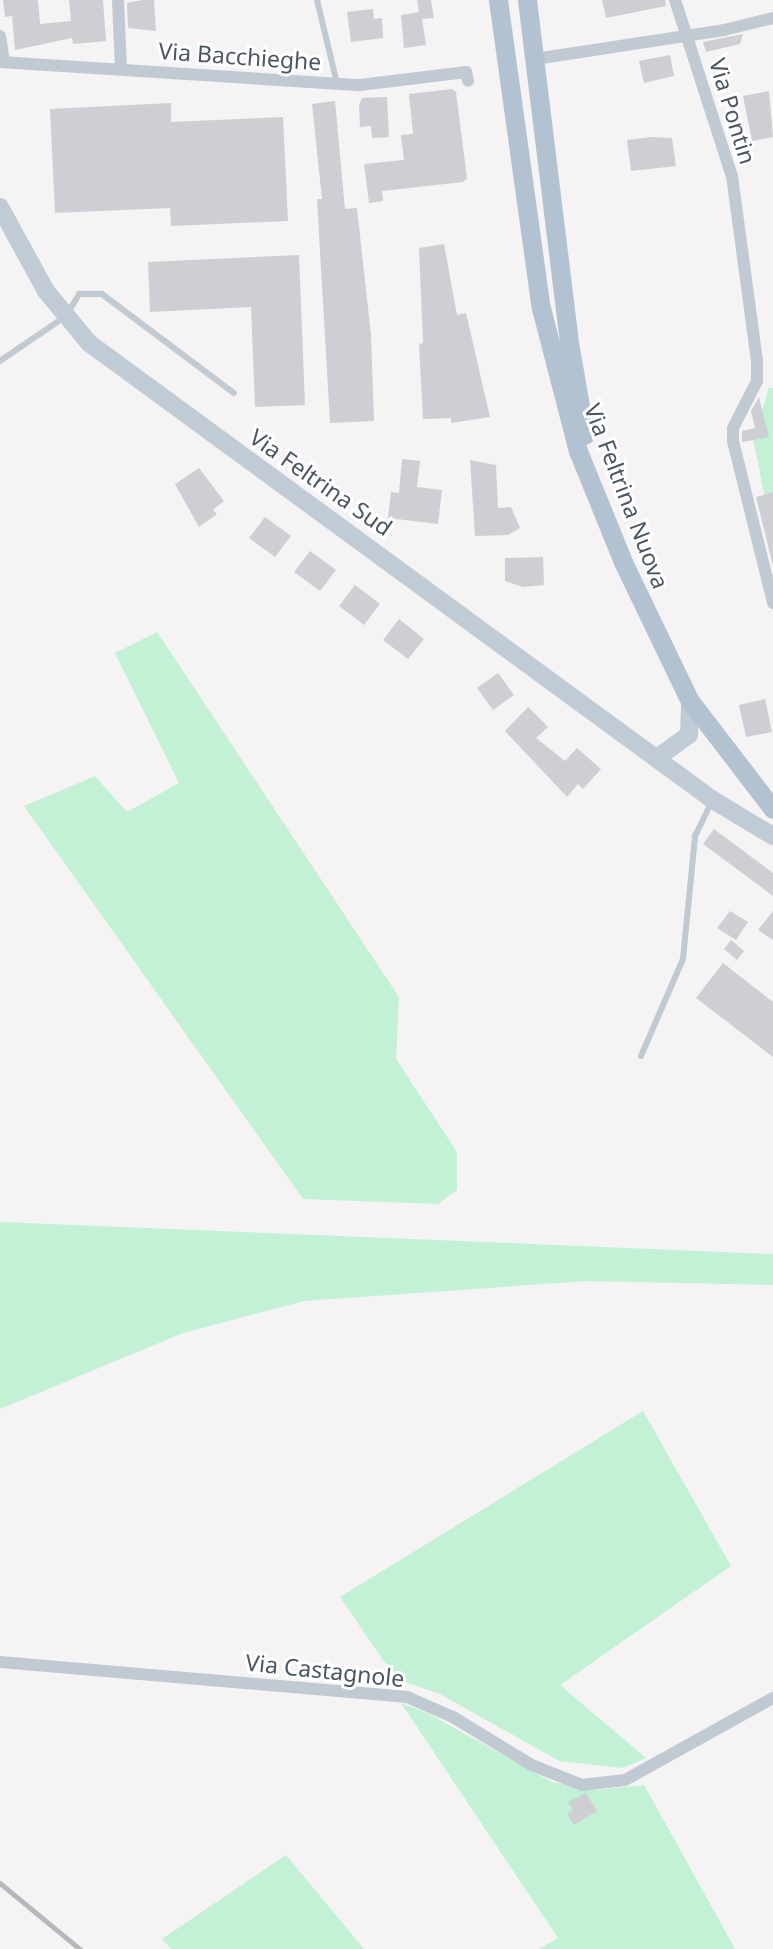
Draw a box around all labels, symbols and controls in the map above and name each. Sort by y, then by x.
street label: Via Bacchieghe [158,37,322,75]
street label: Via Pontin [704,55,762,167]
street label: Via Feltrina Nuova [579,400,675,592]
street label: Via Feltrina Sud [245,423,397,541]
street label: Via Castagnole [244,1648,406,1692]

